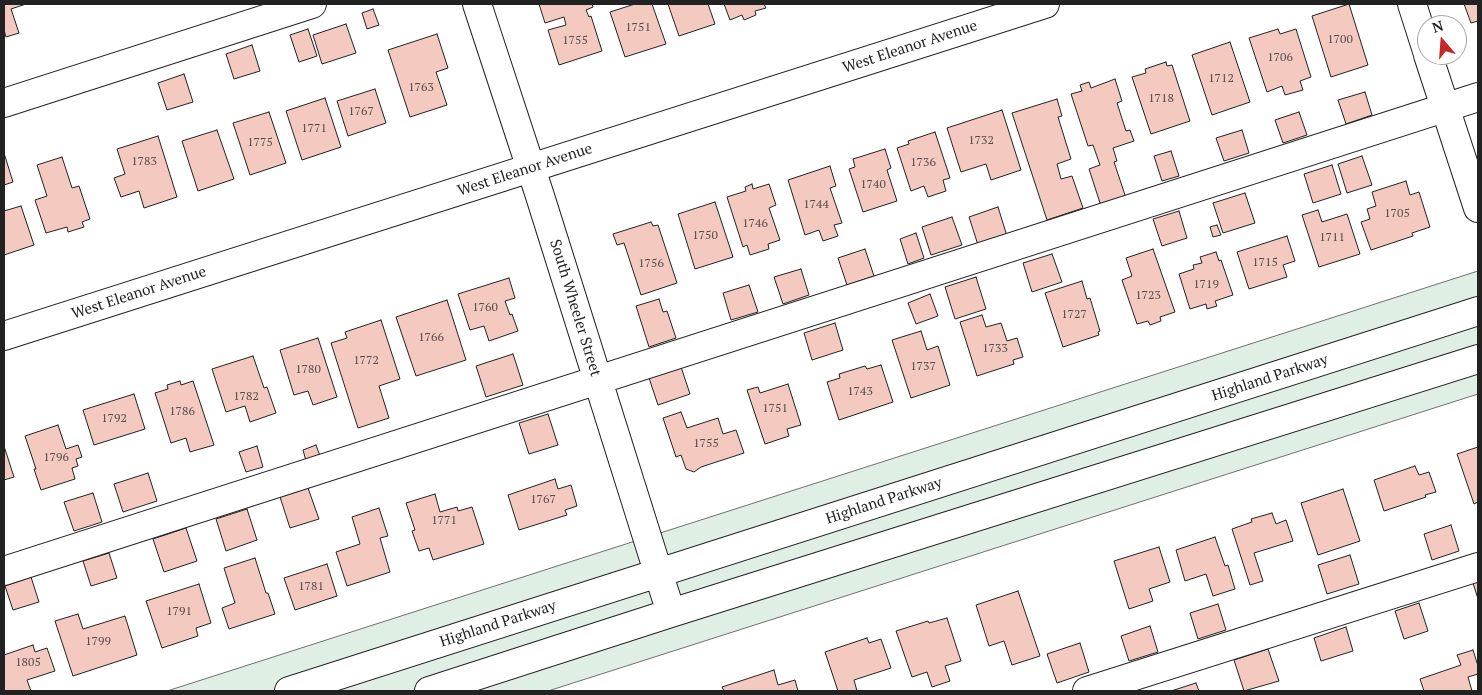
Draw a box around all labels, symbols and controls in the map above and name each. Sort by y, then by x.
north arrow [1417,15,1467,65]
text: N [1430,16,1446,37]
street label: West Eleanor Avenue [840,17,980,77]
house number: 1751 [625,21,651,35]
house number: 1700 [1327,33,1353,47]
house number: 1755 [562,34,588,48]
house number: 1706 [1267,51,1293,65]
house number: 1712 [1208,72,1234,86]
house number: 1763 [408,81,434,95]
house number: 1718 [1148,92,1174,106]
house number: 1767 [348,105,374,119]
house number: 1771 [301,122,327,136]
house number: 1732 [968,134,994,148]
house number: 1775 [247,136,273,150]
street label: West Eleanor Avenue [455,140,595,200]
house number: 1783 [131,155,157,169]
house number: 1736 [910,156,936,170]
house number: 1740 [860,178,886,192]
house number: 1744 [803,198,829,212]
house number: 1705 [1384,207,1410,221]
house number: 1746 [742,217,768,231]
house number: 1750 [692,229,718,243]
house number: 1711 [1319,231,1345,245]
street label: South Wheeler Street [546,237,604,379]
house number: 1715 [1252,256,1278,270]
house number: 1756 [638,257,664,271]
street label: West Eleanor Avenue [69,263,209,323]
house number: 1719 [1193,278,1219,292]
house number: 1723 [1135,289,1161,303]
house number: 1760 [472,301,498,315]
house number: 1727 [1061,308,1087,322]
house number: 1766 [418,331,444,345]
house number: 1733 [982,342,1008,356]
street label: Highland Parkway [1210,351,1330,405]
house number: 1772 [353,354,379,368]
house number: 1737 [910,360,936,374]
house number: 1780 [295,363,321,377]
house number: 1743 [847,385,873,399]
house number: 1782 [233,390,259,404]
house number: 1751 [762,402,788,416]
house number: 1786 [169,405,195,419]
house number: 1792 [101,412,127,426]
house number: 1755 [693,437,719,451]
house number: 1796 [43,451,69,465]
street label: Highland Parkway [824,474,944,528]
house number: 1767 [530,493,556,507]
house number: 1771 [431,514,457,528]
house number: 1781 [298,580,324,594]
street label: Highland Parkway [438,597,558,651]
house number: 1791 [166,605,192,619]
house number: 1799 [85,635,111,649]
house number: 1805 [15,656,41,670]

